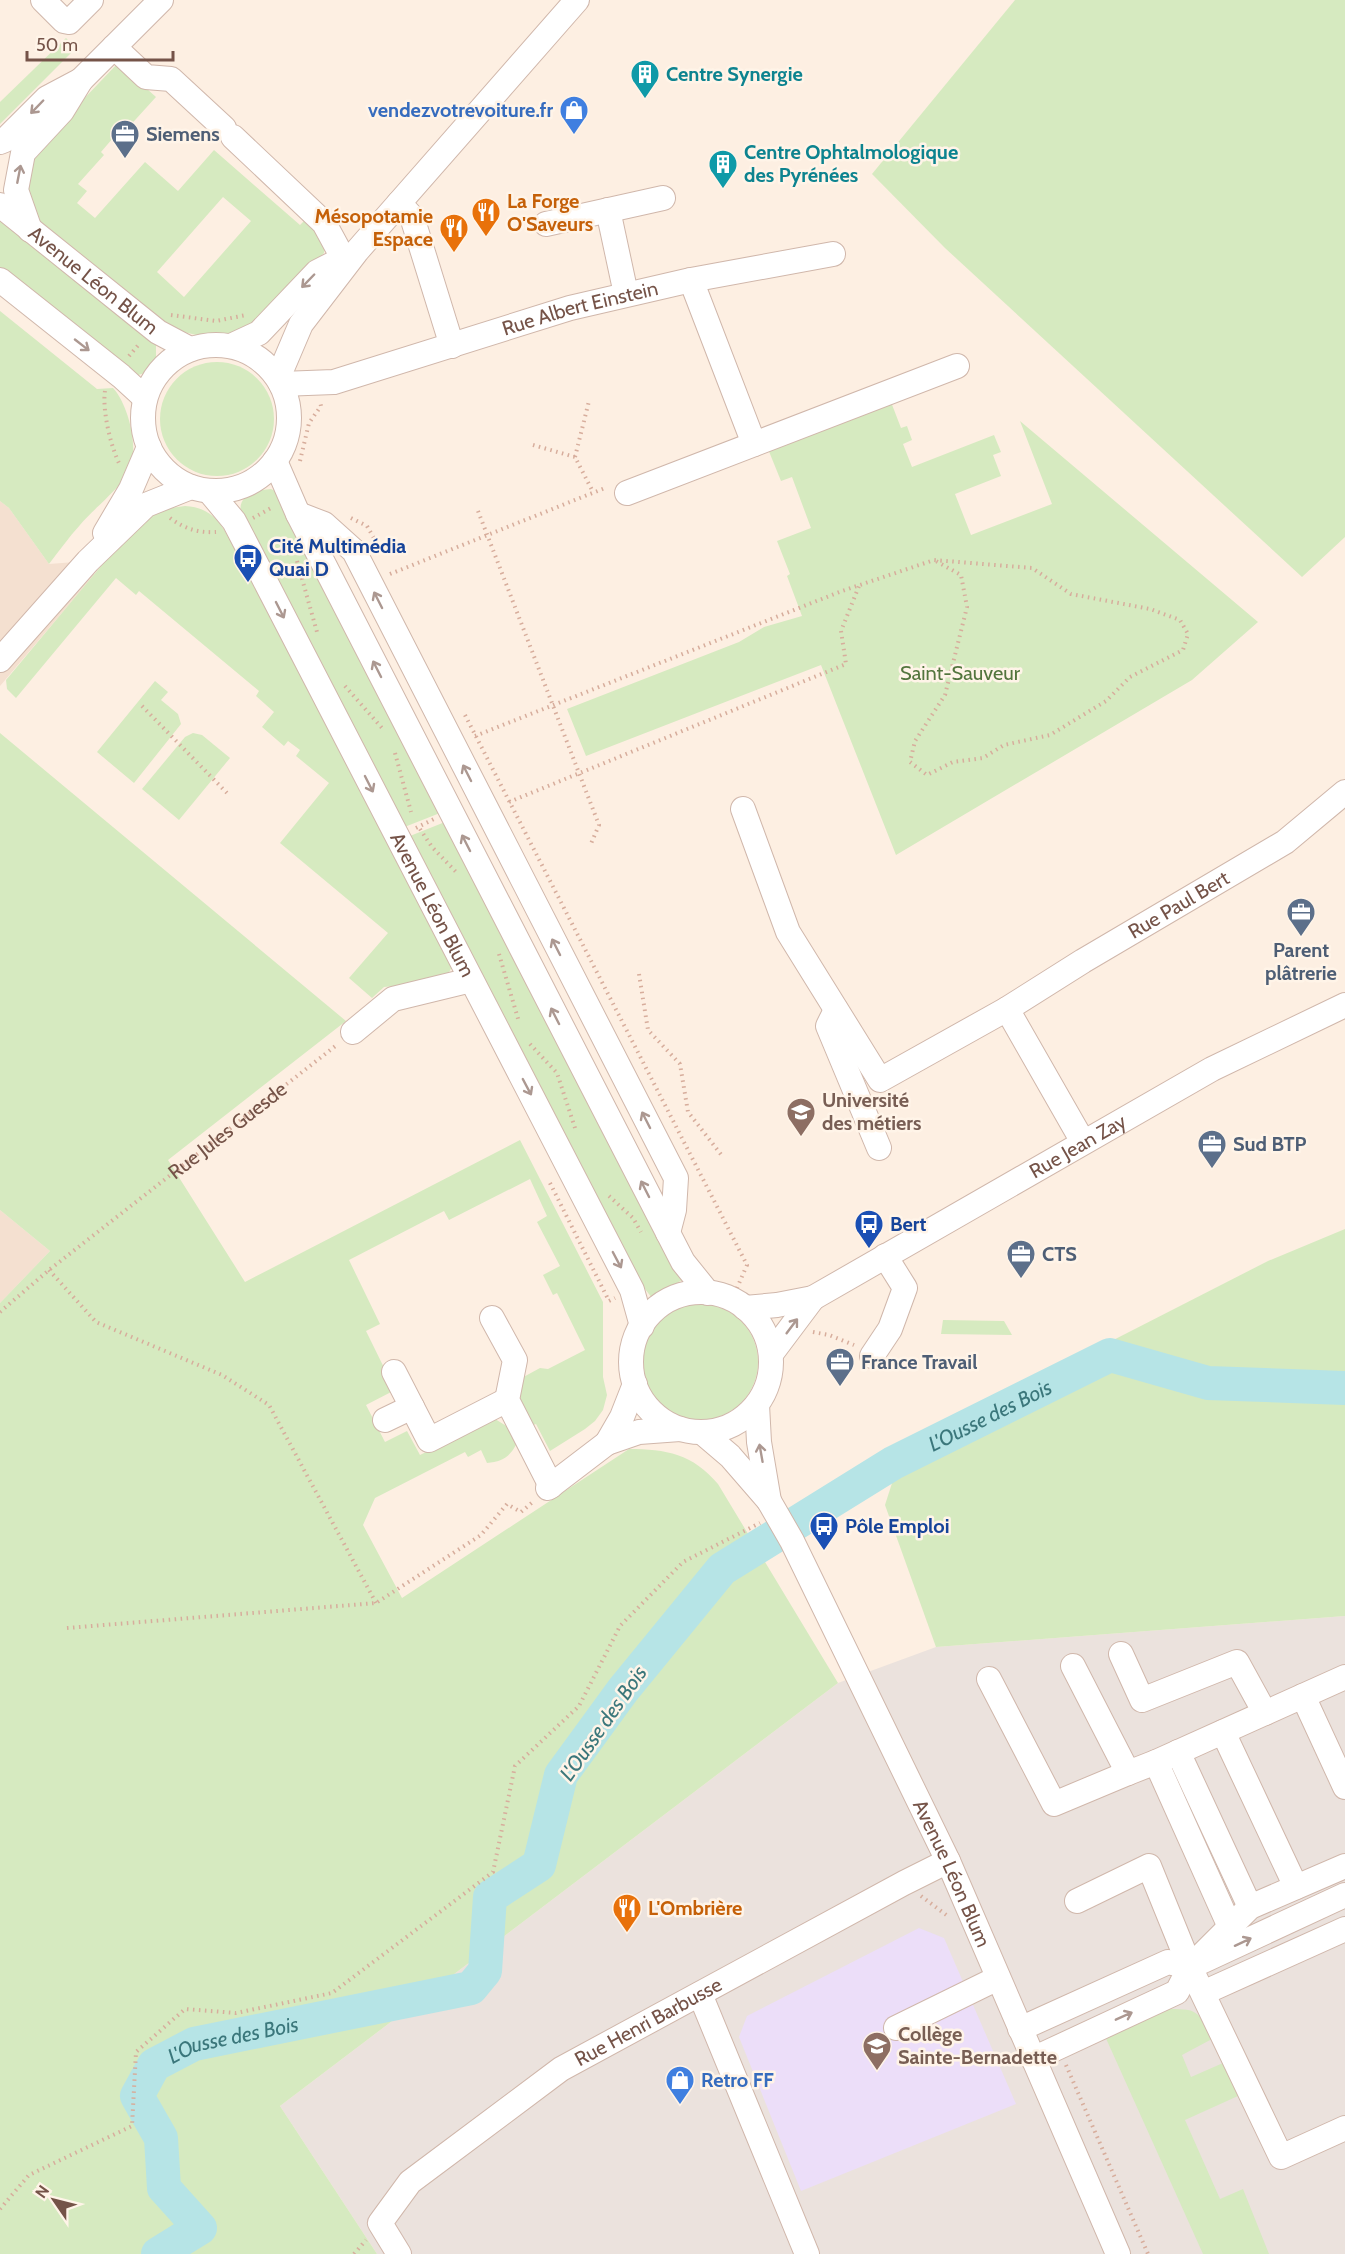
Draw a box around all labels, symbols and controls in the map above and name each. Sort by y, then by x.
scale bar [27,24,172,62]
text: 50 m [36,34,78,56]
building icon: Centre Synergie [629,58,661,100]
place label: Centre Synergie [666,62,803,86]
shop icon: vendezvotrevoiture.fr [558,94,590,136]
place label: vendezvotrevoiture.fr [368,98,553,122]
one-way arrow [30,100,45,115]
office icon: Siemens [109,118,141,160]
place label: Siemens [146,122,220,146]
place label: Centre Ophtalmologique des Pyrénées [744,140,958,187]
building icon: Centre Ophtalmologique des Pyrénées [707,148,739,190]
one-way arrow [14,165,25,184]
place label: La Forge O'Saveurs [507,189,593,236]
restaurant icon: La Forge O'Saveurs [470,196,502,238]
place label: Mésopotamie Espace [314,204,433,251]
restaurant icon: Mésopotamie Espace [438,212,470,254]
street label: Avenue Léon Blum [24,221,163,339]
one-way arrow [301,274,315,289]
street label: Rue Albert Einstein [499,276,660,341]
one-way arrow [73,338,89,351]
place label: Cité Multimédia Quai D [269,534,406,581]
bus stop icon: Cité Multimédia Quai D [232,542,264,584]
one-way arrow [372,591,384,609]
one-way arrow [275,601,286,619]
one-way arrow [371,661,382,679]
park label: Saint-Sauveur [900,661,1021,685]
one-way arrow [461,765,472,783]
one-way arrow [364,774,375,792]
street label: Avenue Léon Blum [385,828,480,981]
one-way arrow [460,835,472,852]
street label: Rue Paul Bert [1124,866,1233,944]
office icon: Parent plâtrerie [1285,896,1317,938]
one-way arrow [550,938,562,956]
place label: Parent plâtrerie [1265,938,1337,985]
one-way arrow [549,1007,561,1025]
street label: Rue Jules Guesde [163,1077,291,1184]
one-way arrow [522,1078,533,1096]
place label: Université des métiers [822,1088,921,1135]
school or university icon: Université des métiers [785,1096,817,1138]
street label: Rue Jean Zay [1025,1109,1130,1183]
one-way arrow [640,1112,652,1129]
office icon: Sud BTP [1196,1128,1228,1170]
place label: Sud BTP [1233,1132,1307,1156]
one-way arrow [639,1181,650,1199]
bus stop icon: Bert [853,1208,885,1250]
place label: Bert [890,1212,926,1236]
office icon: CTS [1005,1238,1037,1280]
place label: CTS [1042,1242,1077,1266]
one-way arrow [611,1251,623,1268]
one-way arrow [785,1318,798,1334]
office icon: France Travail [824,1346,856,1388]
place label: France Travail [861,1350,977,1374]
water label: L'Ousse des Bois [924,1374,1056,1456]
one-way arrow [755,1444,766,1464]
bus stop icon: Pôle Emploi [808,1510,840,1552]
place label: Pôle Emploi [845,1514,949,1538]
water label: L'Ousse des Bois [554,1661,652,1785]
street label: Avenue Léon Blum [908,1796,996,1951]
restaurant icon: L'Ombrière [611,1892,643,1934]
place label: L'Ombrière [648,1896,742,1920]
one-way arrow [1234,1936,1252,1947]
street label: Rue Henri Barbusse [571,1972,726,2071]
one-way arrow [1115,2010,1133,2021]
water label: L'Ousse des Bois [163,2011,300,2068]
place label: Collège Sainte-Bernadette [898,2022,1057,2069]
school or university icon: Collège Sainte-Bernadette [861,2030,893,2072]
shop icon: Retro FF [664,2064,696,2106]
place label: Retro FF [701,2068,774,2092]
north arrow [24,2170,84,2230]
text: N [31,2182,53,2202]

